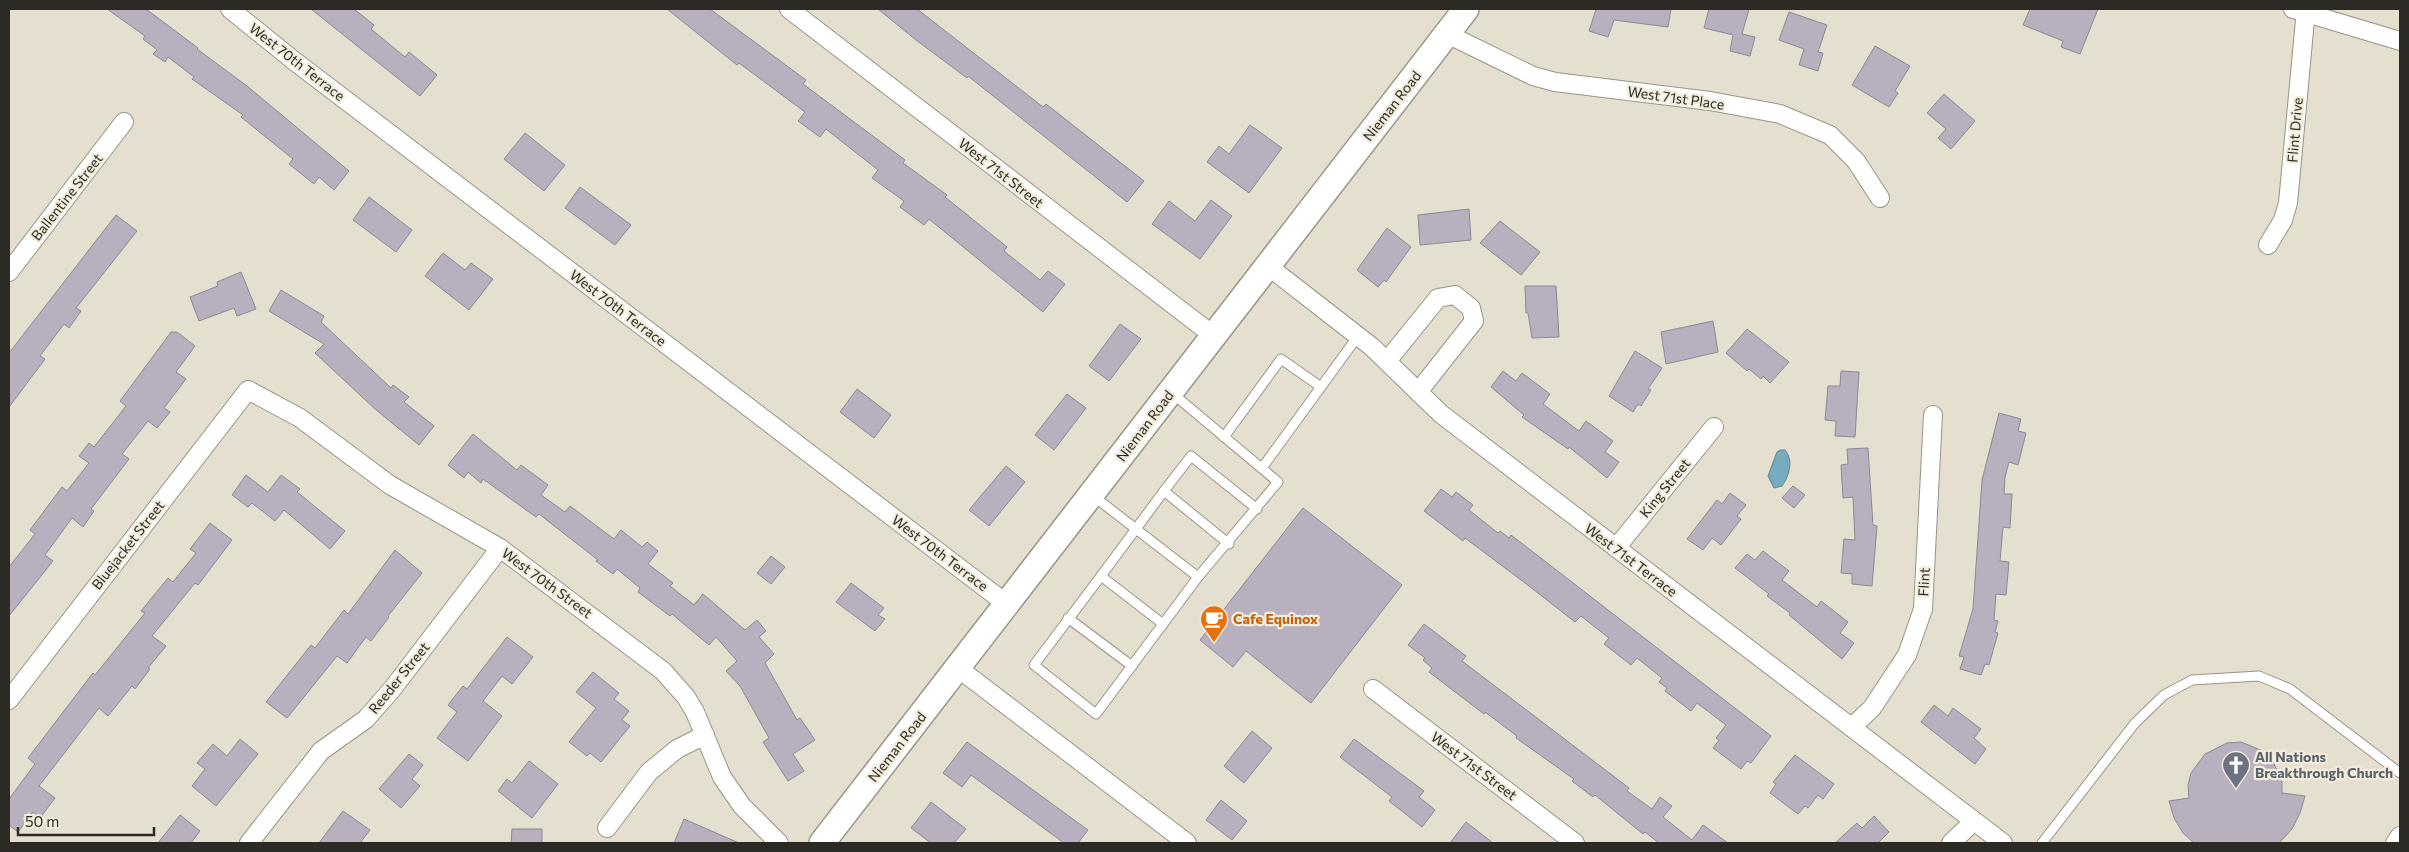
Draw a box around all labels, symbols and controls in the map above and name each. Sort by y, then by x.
street label: West 70th Terrace [246,19,348,104]
street label: Nieman Road [1359,67,1424,144]
street label: West 71st Place [1627,82,1726,113]
street label: Flint Drive [2283,97,2306,163]
street label: West 71st Street [955,134,1047,211]
street label: Ballentine Street [27,150,106,244]
street label: West 70th Terrace [567,266,670,349]
street label: Nieman Road [1112,387,1177,465]
street label: King Street [1636,455,1694,521]
street label: Bluejacket Street [88,497,168,593]
street label: West 70th Terrace [889,511,992,594]
street label: West 71st Terrace [1582,519,1681,600]
street label: West 70th Street [499,544,596,621]
street label: Flint [1914,567,1933,597]
cafe icon: Cafe Equinox [1199,604,1229,643]
place label: Cafe Equinox [1233,610,1318,627]
street label: Reeder Street [365,638,433,717]
street label: Nieman Road [864,708,929,785]
street label: West 71st Street [1428,728,1521,804]
place label: All Nations Breakthrough Church [2255,748,2393,781]
church icon: All Nations Breakthrough Church [2221,750,2251,789]
scale bar [18,804,154,836]
text: 50 m [25,812,59,830]

